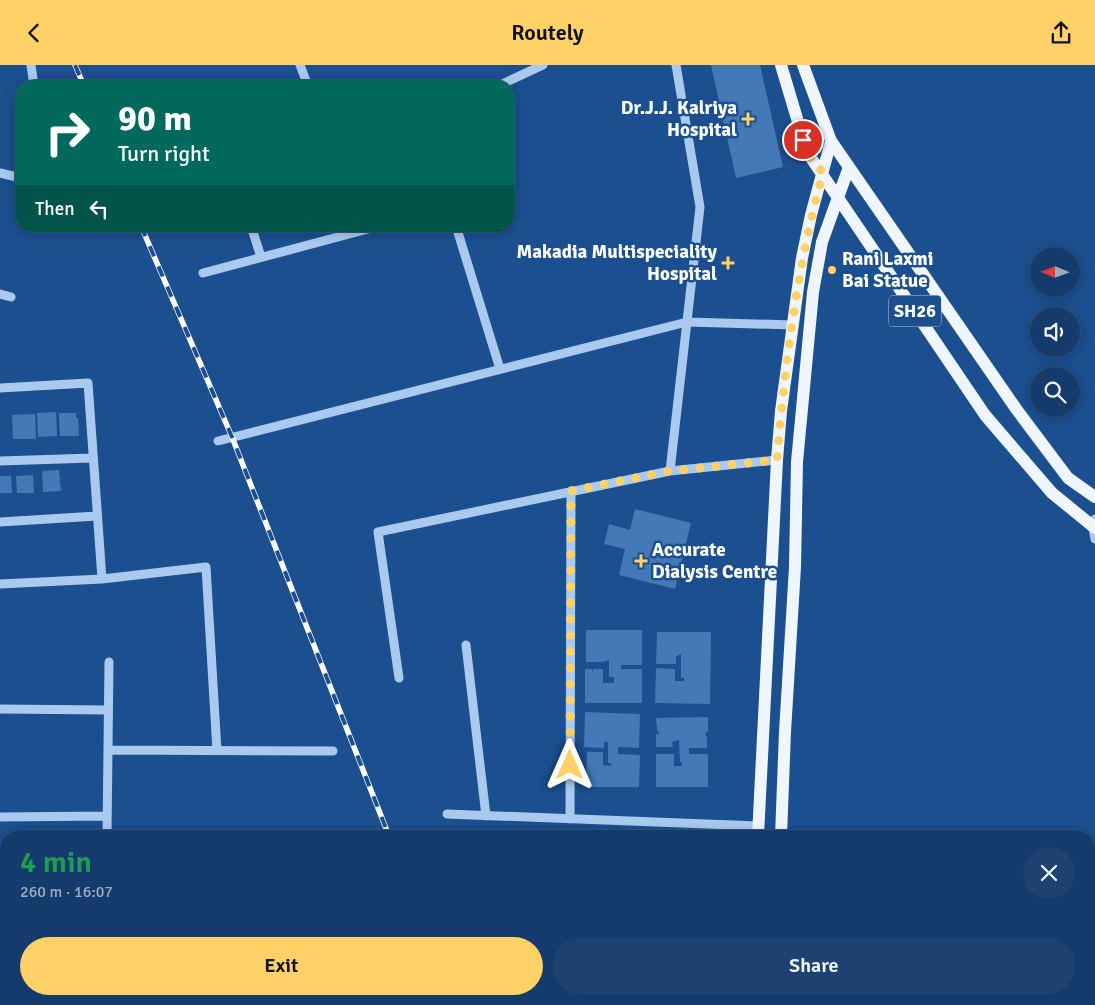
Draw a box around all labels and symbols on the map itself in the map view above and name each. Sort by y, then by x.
place label: Dr.J.J. Kalriya Hospital [621,96,737,142]
marker: Dr.J.J. Kalriya Hospital [741,112,755,126]
pin [782,119,824,161]
place label: Makadia Multispeciality Hospital [517,240,718,286]
place label: Rani Laxmi Bai Statue [842,247,933,293]
north arrow [1030,247,1080,297]
marker: Makadia Multispeciality Hospital [721,256,735,270]
marker: Rani Laxmi Bai Statue [826,264,838,276]
road number: SH26 [889,295,941,327]
place label: Accurate Dialysis Centre [652,538,777,584]
marker: Accurate Dialysis Centre [634,554,648,568]
position arrow [543,738,595,790]

